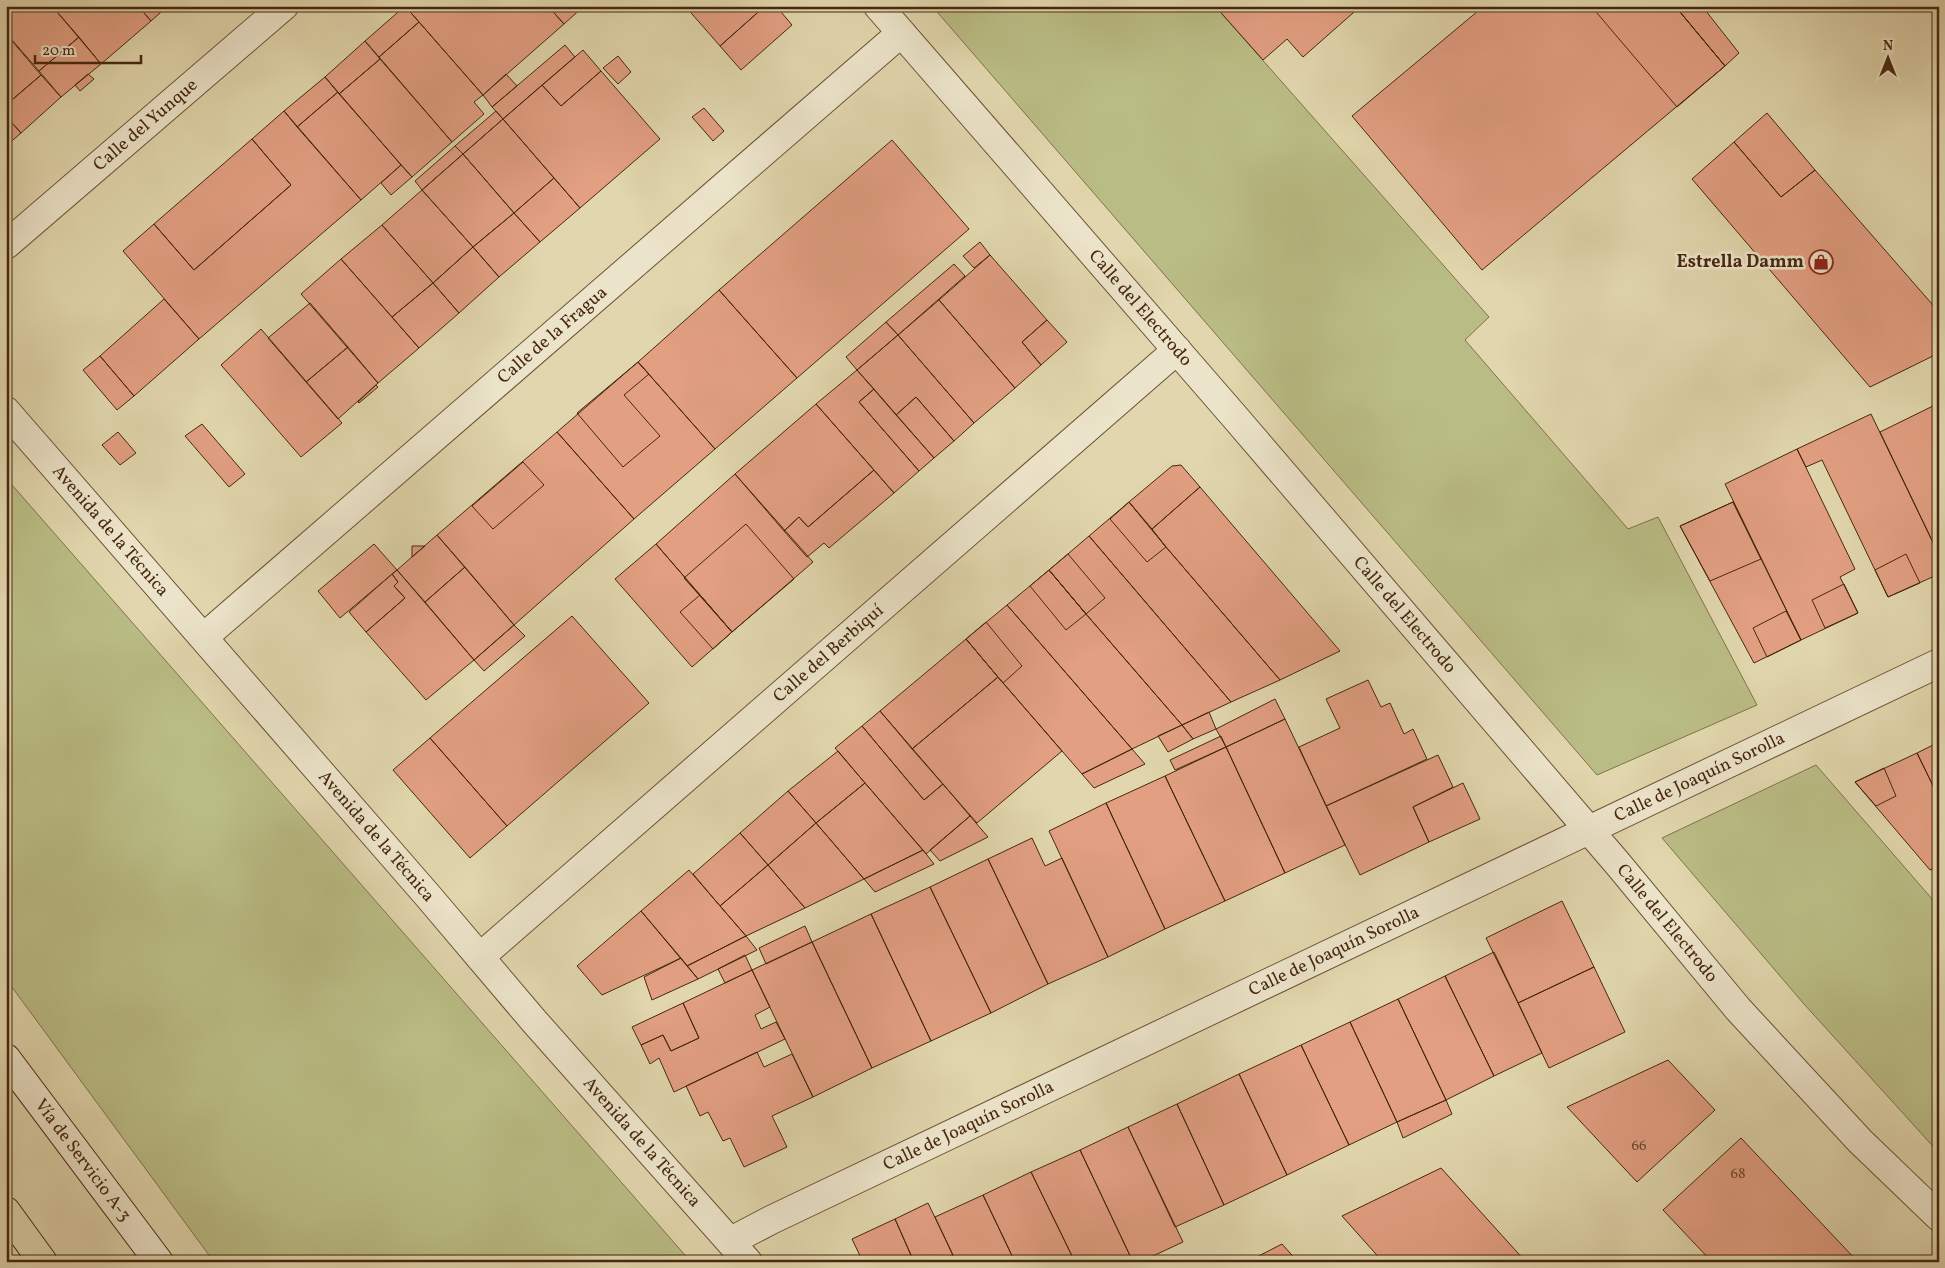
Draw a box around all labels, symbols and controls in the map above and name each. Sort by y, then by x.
scale bar [35,32,141,64]
north arrow [1862,32,1912,82]
text: N [1883,37,1893,56]
text: 20 m [42,41,75,62]
street label: Calle del Yunque [88,73,203,177]
street label: Calle del Electrodo [1083,244,1198,372]
shop icon: Estrella Damm [1808,249,1834,275]
place label: Estrella Damm [1677,250,1804,275]
street label: Calle de la Fragua [492,280,613,390]
street label: Avenida de la Técnica [46,460,175,602]
street label: Calle del Electrodo [1347,551,1462,679]
street label: Calle del Berbiquí [768,598,890,709]
street label: Calle de Joaquín Sorolla [1610,726,1789,829]
street label: Avenida de la Técnica [312,765,441,908]
street label: Calle del Electrodo [1610,859,1724,988]
street label: Calle de Joaquín Sorolla [1245,900,1424,1003]
street label: Avenida de la Técnica [577,1072,707,1213]
street label: Calle de Joaquín Sorolla [879,1074,1058,1177]
street label: Vía de Servicio A-3 [28,1094,137,1227]
house number: 66 [1631,1136,1647,1157]
house number: 68 [1730,1164,1746,1185]

